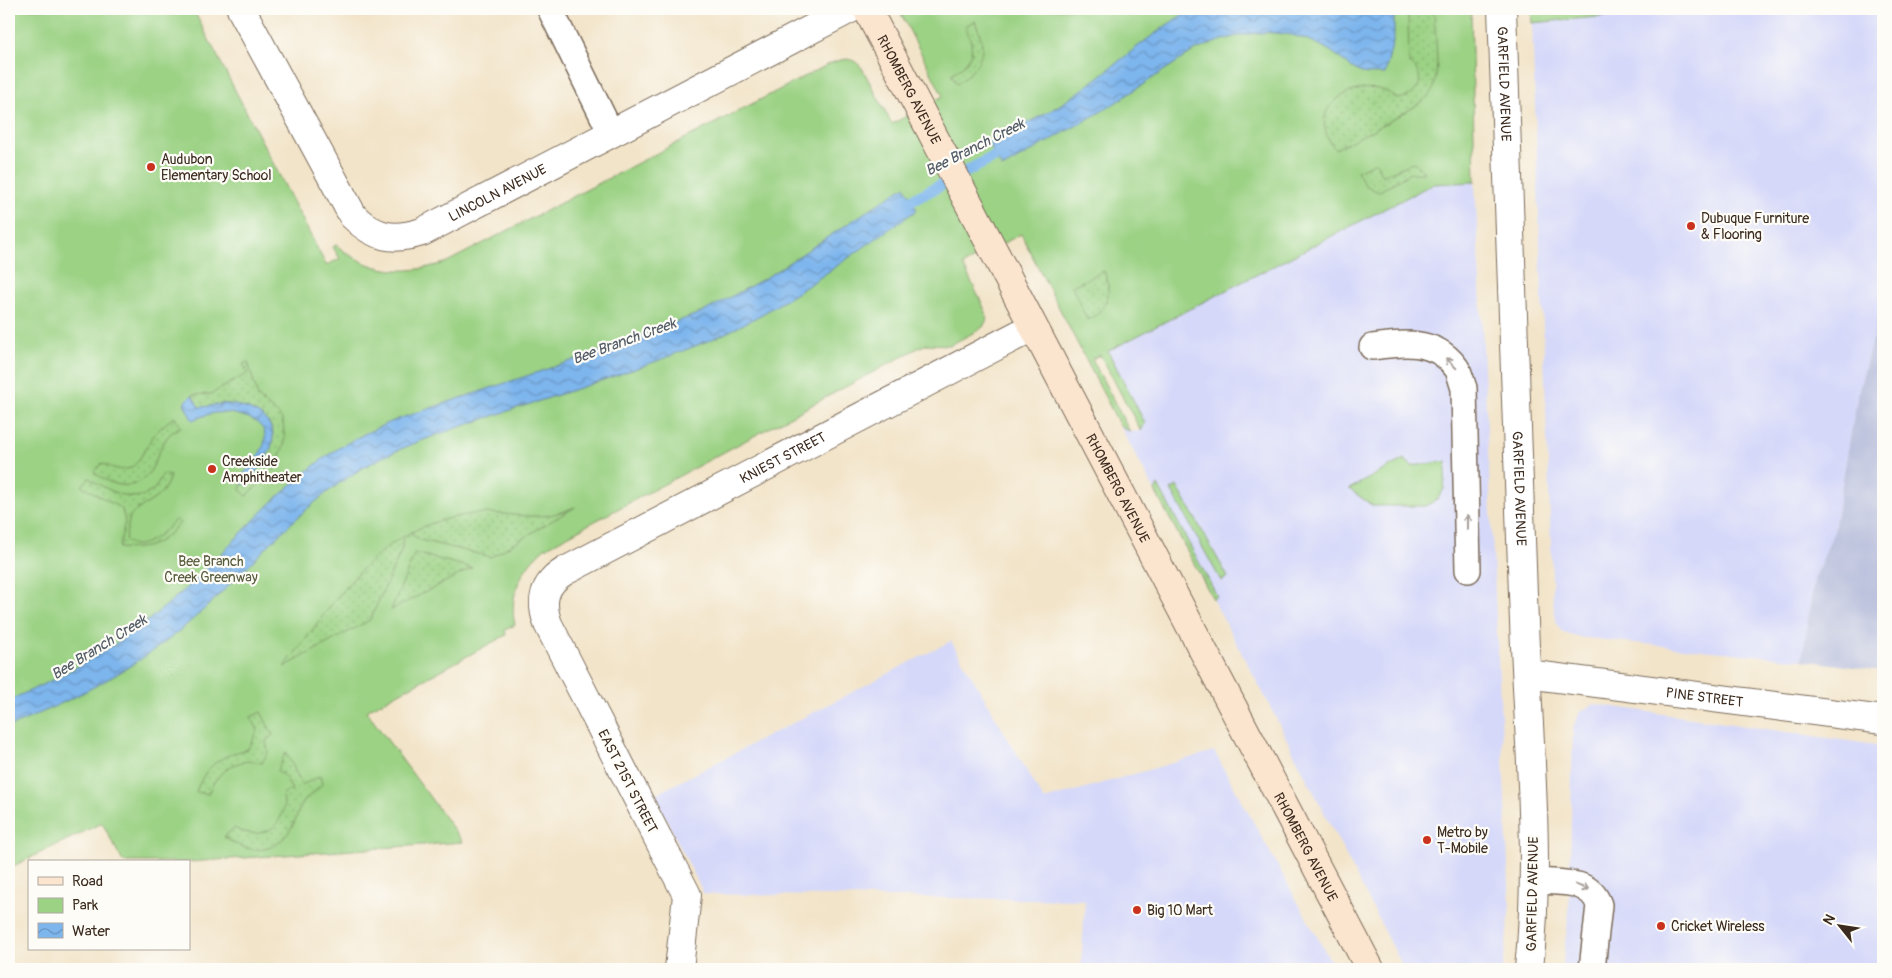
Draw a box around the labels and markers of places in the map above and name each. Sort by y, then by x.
place label: Audubon Elementary School [161,151,272,184]
marker: Audubon Elementary School [145,161,157,173]
place label: Dubuque Furniture & Flooring [1701,210,1809,243]
marker: Dubuque Furniture & Flooring [1685,220,1697,232]
place label: Creekside Amphitheater [222,453,302,486]
marker: Creekside Amphitheater [206,463,218,475]
place label: Metro by T-Mobile [1437,824,1488,857]
marker: Metro by T-Mobile [1421,834,1433,846]
place label: Big 10 Mart [1147,902,1213,919]
marker: Big 10 Mart [1131,904,1143,916]
place label: Cricket Wireless [1671,918,1765,935]
marker: Cricket Wireless [1655,920,1667,932]

